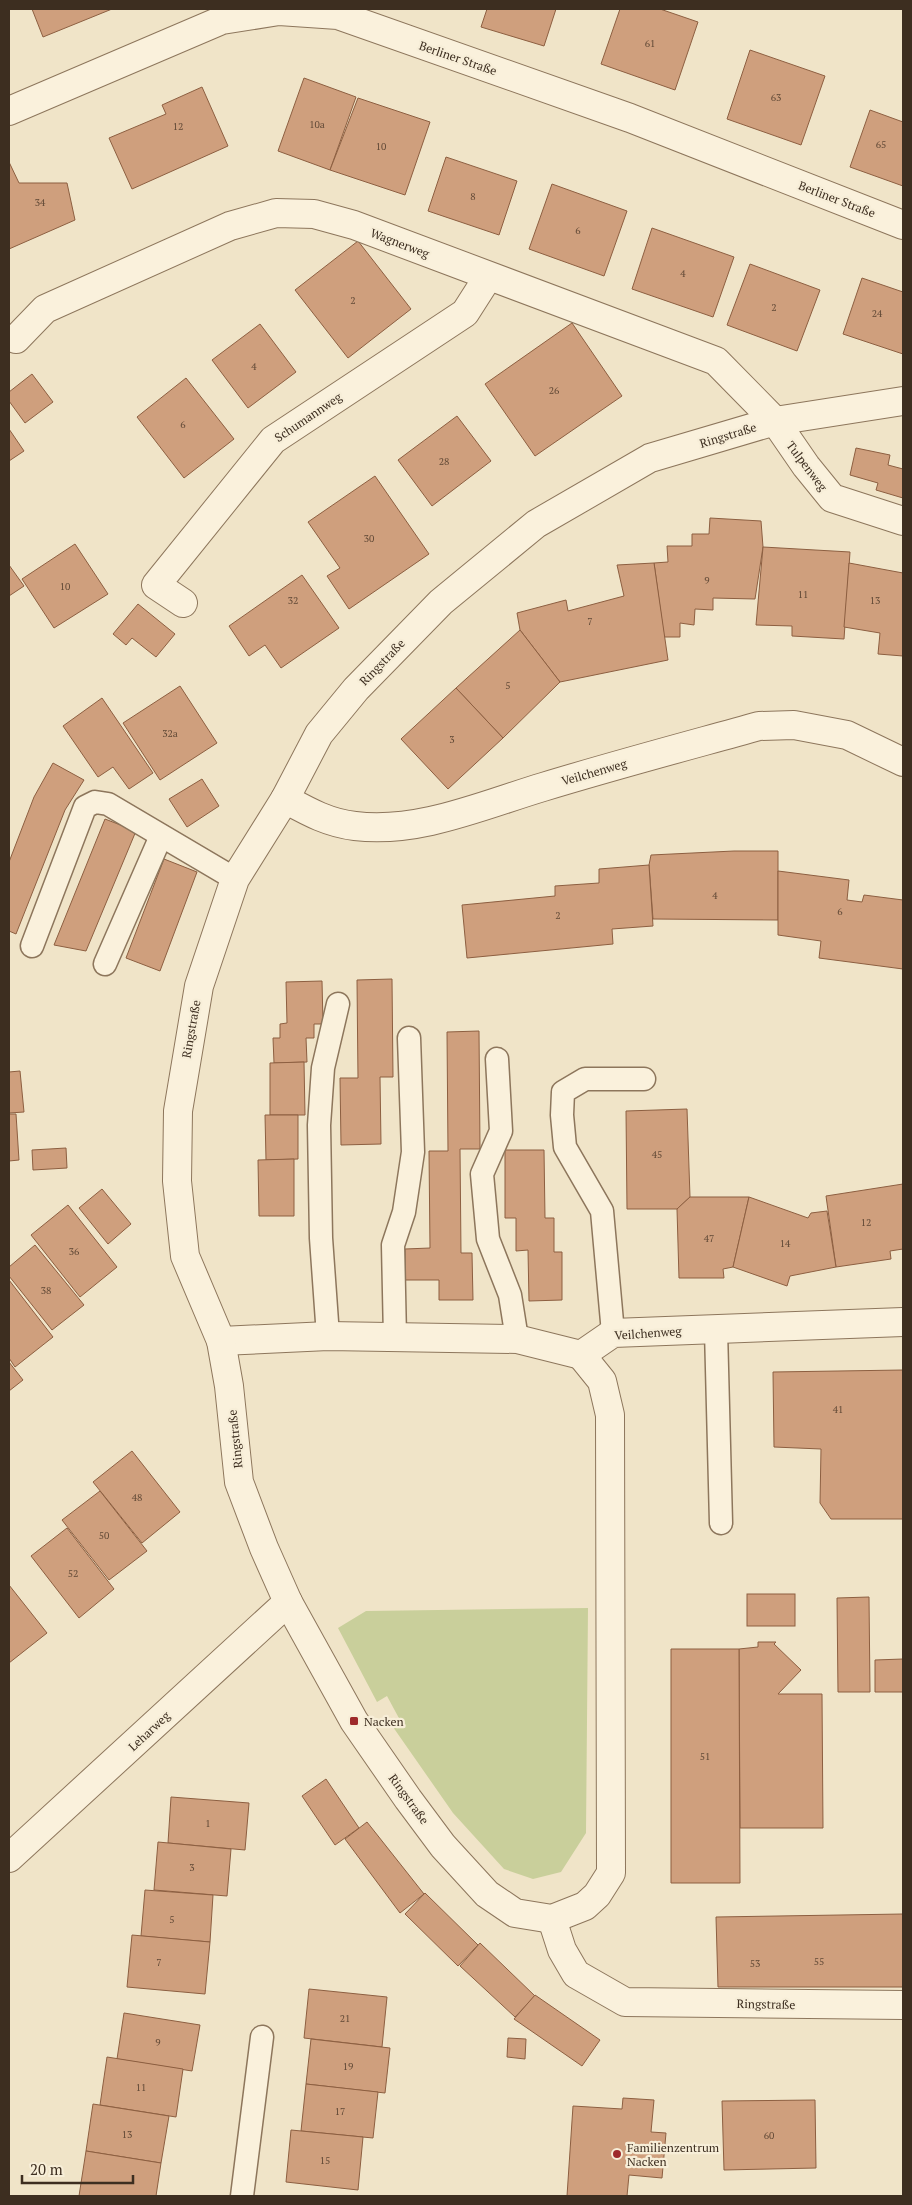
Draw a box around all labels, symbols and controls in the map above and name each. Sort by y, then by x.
house number: 61 [645,37,655,50]
street label: Berliner Straße [417,38,499,78]
house number: 63 [771,91,781,104]
house number: 10a [309,118,325,131]
house number: 12 [173,120,183,133]
house number: 65 [876,138,886,151]
house number: 10 [376,140,386,153]
street label: Berliner Straße [796,177,878,221]
house number: 8 [470,190,476,203]
house number: 34 [35,196,46,209]
house number: 6 [575,224,581,237]
street label: Wagnerweg [369,225,432,261]
house number: 4 [680,267,686,280]
house number: 2 [350,294,356,307]
house number: 2 [771,301,777,314]
house number: 24 [872,307,883,320]
house number: 4 [251,360,257,373]
house number: 26 [549,384,560,397]
street label: Schumannweg [272,389,345,445]
house number: 6 [180,418,186,431]
street label: Ringstraße [698,419,758,451]
street label: Tulpenweg [783,438,831,494]
house number: 28 [439,455,449,468]
house number: 30 [364,532,374,545]
house number: 9 [704,574,710,587]
house number: 10 [60,580,70,593]
house number: 11 [798,588,808,601]
house number: 32 [288,594,298,607]
house number: 13 [870,594,880,607]
house number: 7 [587,615,593,628]
street label: Ringstraße [356,636,408,688]
house number: 5 [505,679,511,692]
house number: 32a [162,727,178,740]
house number: 3 [449,733,455,746]
street label: Veilchenweg [560,755,629,788]
house number: 4 [712,889,718,902]
house number: 6 [837,905,843,918]
house number: 2 [555,909,561,922]
street label: Ringstraße [179,999,203,1059]
house number: 45 [652,1148,662,1161]
house number: 12 [861,1216,871,1229]
house number: 47 [704,1232,714,1245]
house number: 14 [780,1237,791,1250]
house number: 36 [69,1245,80,1258]
house number: 38 [41,1284,51,1297]
street label: Veilchenweg [614,1323,683,1343]
house number: 41 [833,1403,843,1416]
street label: Ringstraße [224,1409,246,1469]
house number: 48 [132,1491,142,1504]
house number: 50 [99,1529,109,1542]
house number: 52 [68,1567,78,1580]
street label: Leharweg [125,1708,173,1754]
place label: Nacken [364,1714,404,1729]
marker: Nacken [348,1715,360,1727]
house number: 51 [700,1750,710,1763]
street label: Ringstraße [386,1771,432,1827]
house number: 1 [205,1817,211,1830]
house number: 3 [189,1861,195,1874]
house number: 5 [169,1913,175,1926]
house number: 55 [814,1955,824,1968]
house number: 7 [156,1956,162,1969]
house number: 53 [750,1957,760,1970]
street label: Ringstraße [737,1996,795,2012]
house number: 21 [340,2012,350,2025]
house number: 9 [155,2036,161,2049]
house number: 19 [343,2060,353,2073]
house number: 11 [136,2081,146,2094]
house number: 17 [335,2105,345,2118]
house number: 13 [122,2128,132,2141]
house number: 60 [764,2129,774,2142]
place label: Familienzentrum Nacken [627,2140,720,2169]
marker: Familienzentrum Nacken [611,2148,623,2160]
scale bar [22,2152,134,2184]
house number: 15 [320,2154,330,2167]
text: 20 m [30,2159,63,2179]

